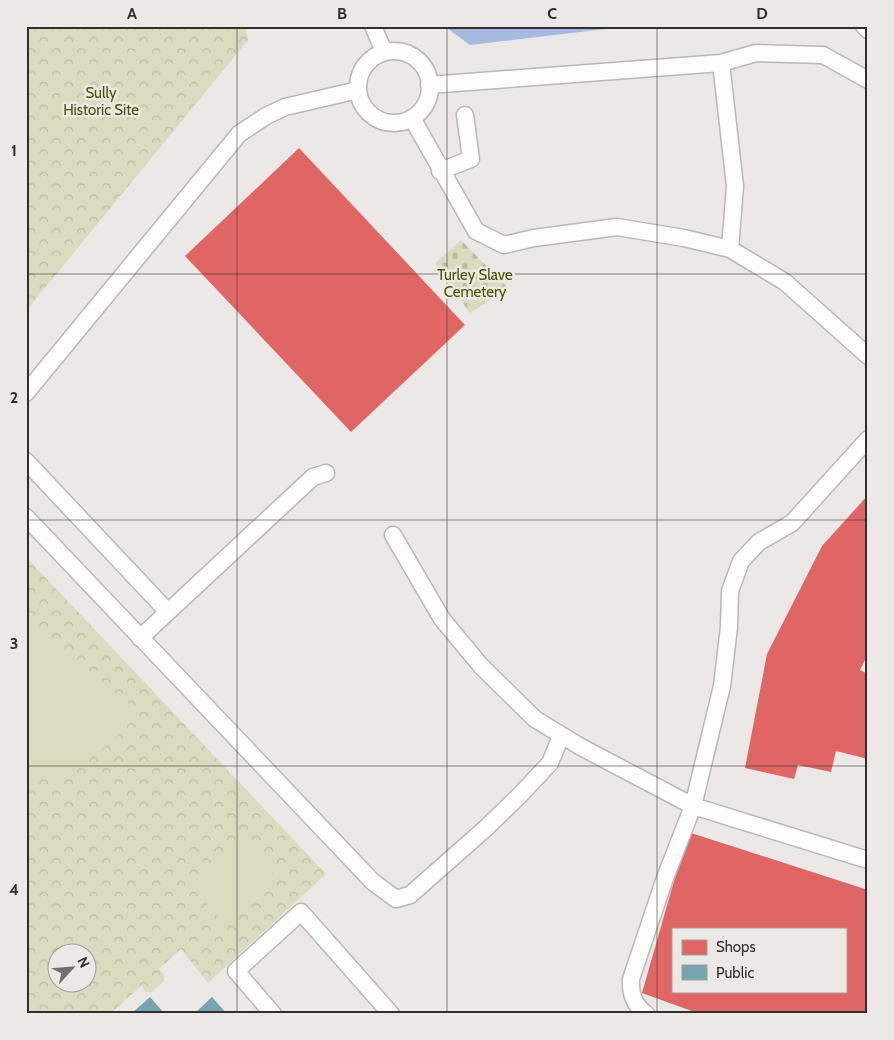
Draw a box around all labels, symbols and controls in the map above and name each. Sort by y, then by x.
text: A [127,4,137,23]
text: B [337,4,347,23]
text: C [547,4,557,23]
text: D [756,4,768,23]
park label: Sully Historic Site [63,84,139,119]
text: 1 [11,141,17,160]
park label: Turley Slave Cemetery [437,266,513,301]
text: 2 [10,388,18,407]
text: 3 [10,634,18,653]
text: 4 [9,880,19,899]
legend [672,928,846,992]
text: Shops [716,938,756,956]
north arrow [48,942,98,992]
text: N [73,954,94,971]
text: Public [716,964,754,982]

